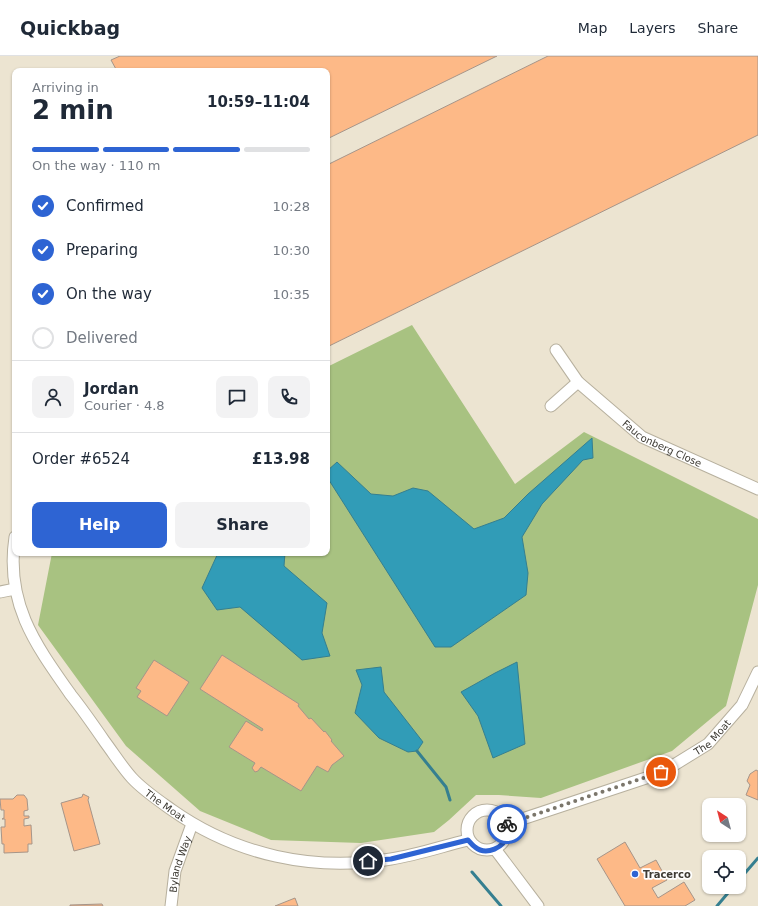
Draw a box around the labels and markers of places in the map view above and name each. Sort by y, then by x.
pin [644,755,678,789]
pin [351,844,385,878]
marker: Tracerco [630,869,640,879]
place label: Tracerco [643,869,691,880]

